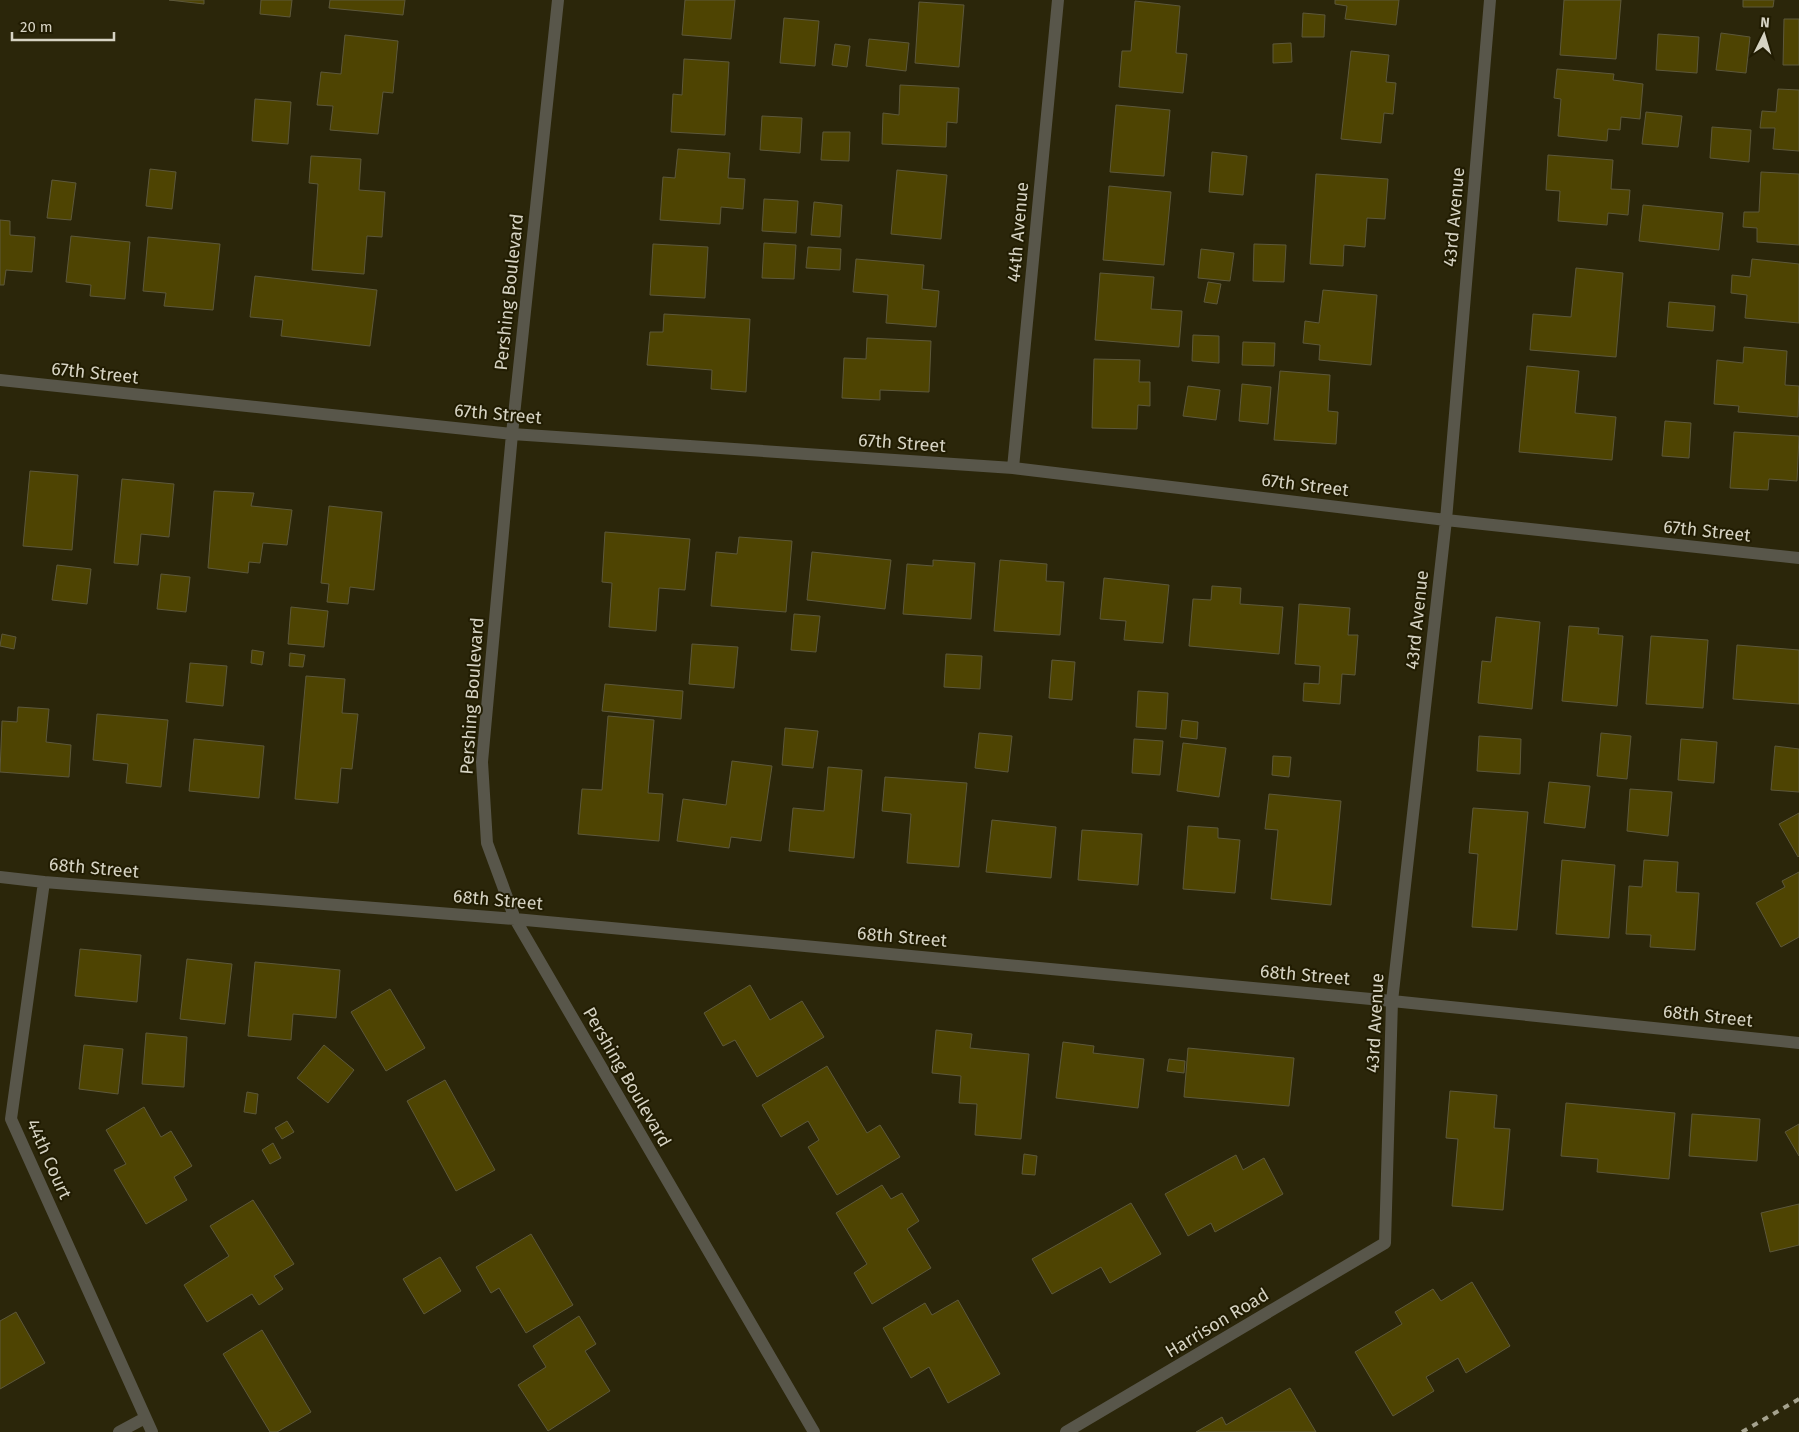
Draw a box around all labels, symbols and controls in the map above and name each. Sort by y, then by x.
scale bar [12,10,115,42]
north arrow [1739,10,1789,60]
text: N [1760,14,1770,31]
text: 20 m [20,18,53,36]
street label: 43rd Avenue [1439,166,1469,268]
street label: 44th Avenue [1003,181,1033,283]
street label: Pershing Boulevard [490,213,528,371]
street label: 67th Street [50,357,140,389]
street label: 67th Street [453,399,543,429]
street label: 67th Street [857,429,947,457]
street label: 67th Street [1260,469,1350,501]
street label: 67th Street [1662,515,1752,547]
street label: 43rd Avenue [1401,569,1433,671]
street label: Pershing Boulevard [456,617,488,775]
street label: 68th Street [48,853,140,883]
street label: 68th Street [452,885,544,915]
street label: 68th Street [856,922,948,952]
street label: 68th Street [1259,960,1351,990]
street label: 43rd Avenue [1361,973,1389,1073]
street label: 68th Street [1662,1000,1754,1032]
street label: Pershing Boulevard [578,1003,676,1151]
street label: 44th Court [22,1116,77,1203]
street label: Harrison Road [1161,1284,1273,1362]

